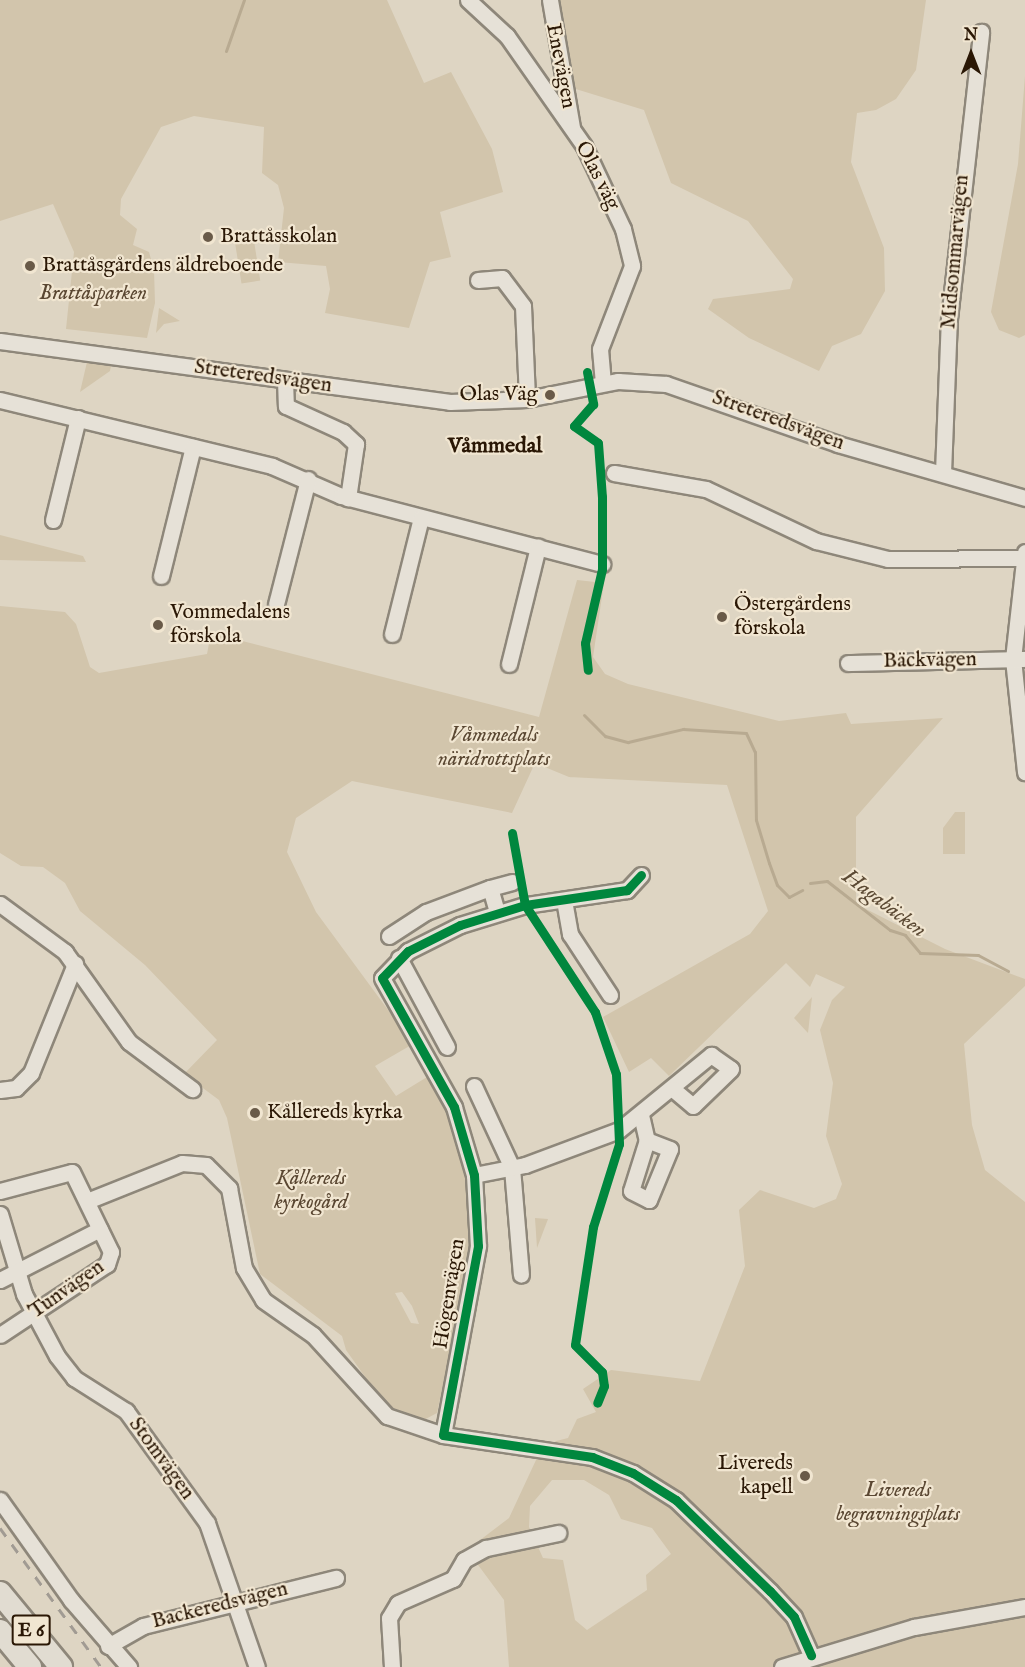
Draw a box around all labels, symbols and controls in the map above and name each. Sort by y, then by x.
street label: Enevägen [539,21,581,111]
north arrow [941,24,1001,84]
text: N [964,26,978,46]
street label: Olas väg [569,137,625,215]
street label: Midsommarvägen [937,174,975,330]
place label: Brattåsskolan [220,224,337,250]
marker: Brattåsskolan [201,230,215,244]
place label: Brattåsgårdens äldreboende [42,253,283,279]
marker: Brattåsgårdens äldreboende [23,259,37,273]
park label: Brattåsparken [39,281,147,307]
street label: Streteredsvägen [193,355,333,399]
place label: Olas Väg [460,382,538,408]
street label: Streteredsvägen [709,385,847,457]
marker: Olas Väg [543,388,557,402]
district label: Våmmedal [448,434,542,460]
place label: Östergårdens förskola [734,592,851,642]
place label: Vommedalens förskola [170,600,290,650]
marker: Östergårdens förskola [715,610,729,624]
marker: Vommedalens förskola [151,618,165,632]
street label: Bäckvägen [883,648,977,674]
park label: Våmmedals näridrottsplats [438,723,550,773]
water label: Hagabäcken [837,864,931,944]
place label: Kållereds kyrka [267,1100,402,1126]
marker: Kållereds kyrka [248,1106,262,1120]
park label: Kållereds kyrkogård [274,1166,348,1216]
street label: Högenvägen [429,1237,471,1351]
street label: Tunvägen [25,1255,109,1325]
street label: Stomvägen [123,1413,199,1505]
place label: Livereds kapell [718,1451,793,1501]
marker: Livereds kapell [798,1469,812,1483]
park label: Livereds begravningsplats [836,1478,960,1528]
street label: Backeredsvägen [149,1577,291,1635]
road number: E 6 [12,1613,51,1647]

